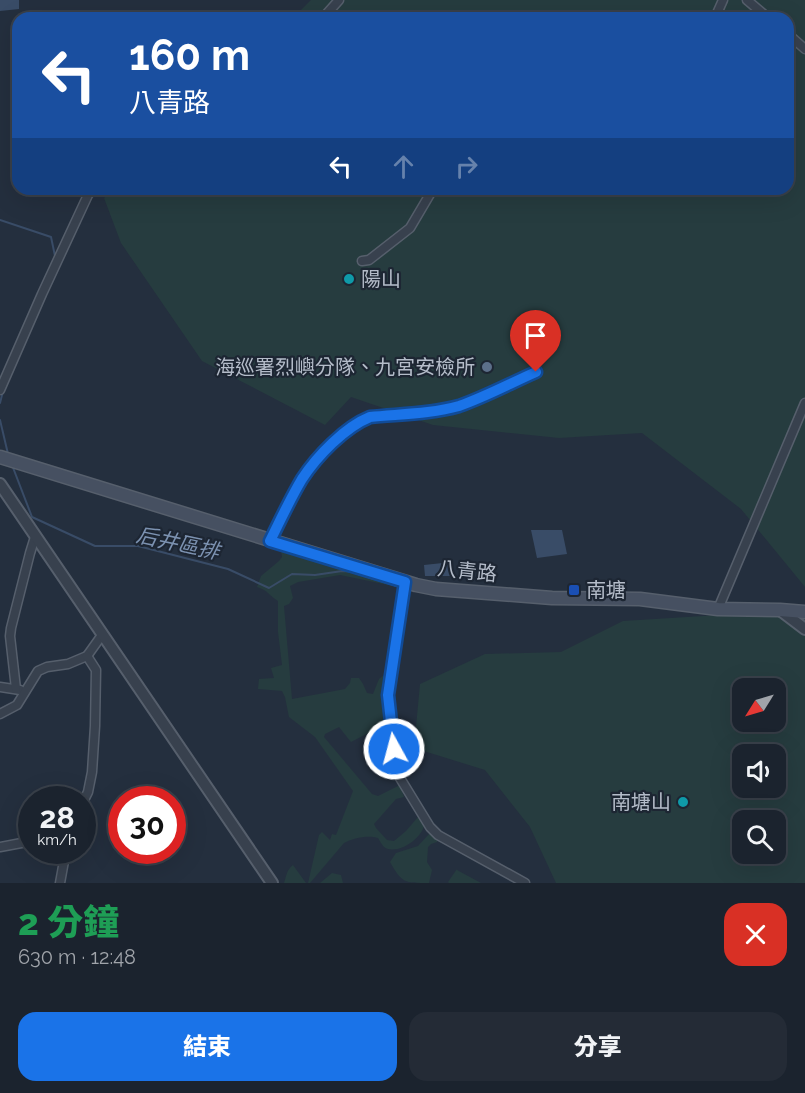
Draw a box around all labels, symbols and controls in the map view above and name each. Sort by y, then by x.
text: 160 m [129,31,250,80]
icon: left [30,36,108,114]
text: 八青路 [129,87,210,118]
icon: left [324,150,357,183]
icon: ahead [387,150,420,183]
icon: right [450,150,483,183]
place label: 陽山 [361,267,401,291]
marker: 陽山 [342,272,356,286]
pin [510,310,561,372]
icon: arrive [519,319,552,352]
place label: 海巡署烈嶼分隊、九宮安檢所 [215,355,475,379]
marker: 海巡署烈嶼分隊、九宮安檢所 [480,360,494,374]
water label: 后井區排 [134,522,225,565]
street label: 八青路 [436,556,498,586]
place label: 南塘 [586,578,626,602]
marker: 南塘 [567,583,581,597]
north arrow [732,678,786,732]
map controls [732,678,786,864]
position arrow [362,717,426,781]
button: sound [732,744,786,798]
speed limit sign: 30 [108,786,186,864]
place label: 南塘山 [611,790,671,814]
marker: 南塘山 [676,795,690,809]
text: 28 [39,800,75,835]
button: search [732,810,786,864]
text: km/h [37,831,77,849]
text: 2 分鐘 [18,901,119,943]
button: close [724,903,787,966]
text: 630 m · 12:48 [18,945,136,969]
button: 結束 [18,1012,397,1081]
button: 分享 [409,1012,787,1081]

